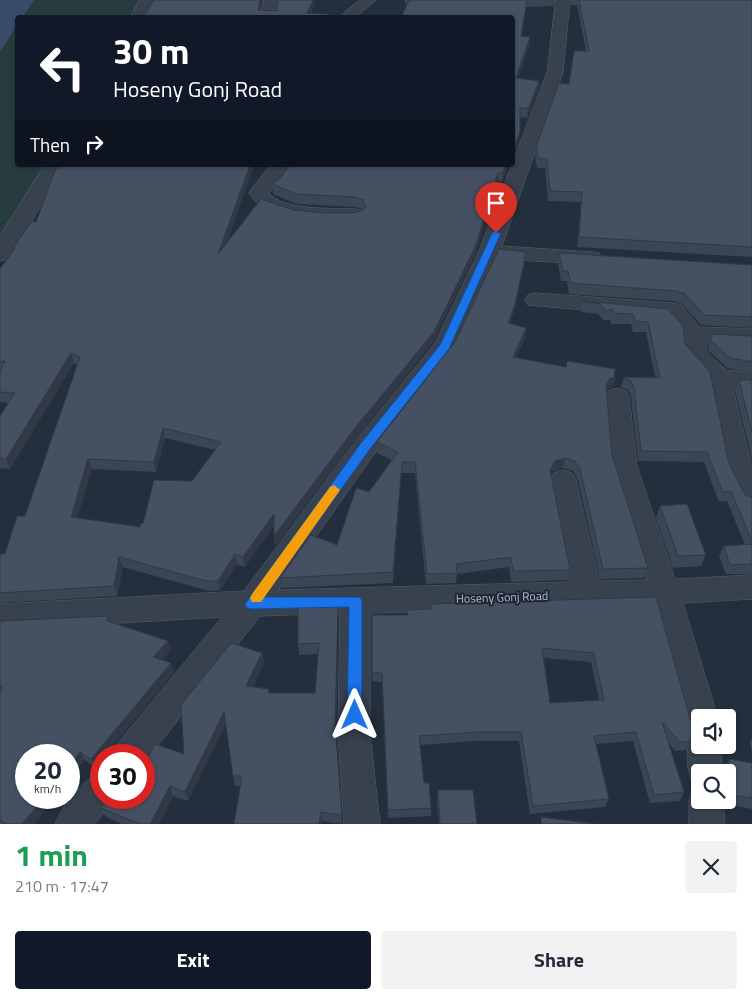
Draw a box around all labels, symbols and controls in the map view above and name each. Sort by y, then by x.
text: 30 m [113,24,189,78]
icon: left [30,35,95,100]
text: Hoseny Gonj Road [113,72,282,106]
text: Then [30,130,70,159]
icon: right [80,130,108,158]
pin [475,182,517,233]
icon: arrive [482,189,510,217]
street label: Hoseny Gonj Road [456,586,548,608]
position arrow [328,688,380,740]
map controls [691,709,736,809]
button: sound [691,709,736,754]
speed limit sign: 30 [90,744,155,809]
text: 20 [33,751,62,789]
button: search [691,764,736,809]
text: km/h [34,779,61,798]
text: 1 min [15,832,88,878]
button: close [685,841,737,893]
text: 210 m · 17:47 [15,874,109,898]
button: Exit [15,931,371,989]
button: Share [381,931,737,989]

